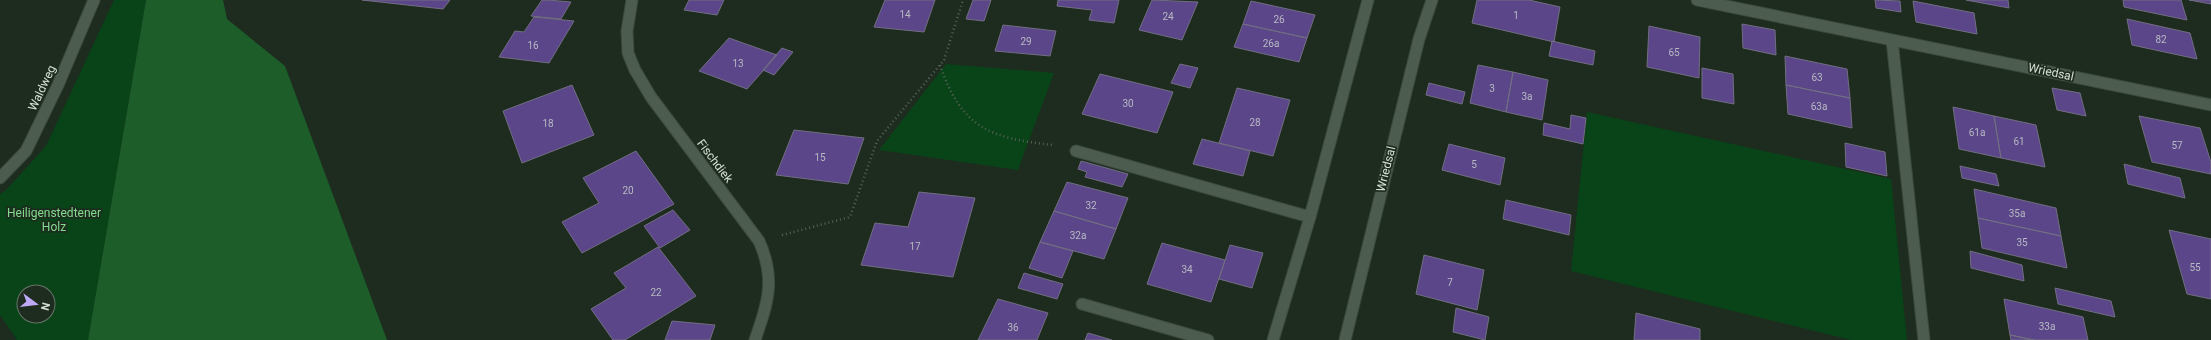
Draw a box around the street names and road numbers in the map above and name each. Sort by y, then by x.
street label: Wriedsal [2027,60,2075,84]
street label: Waldweg [25,63,59,113]
street label: Fischdiek [694,137,736,186]
street label: Wriedsal [1374,145,1398,193]

